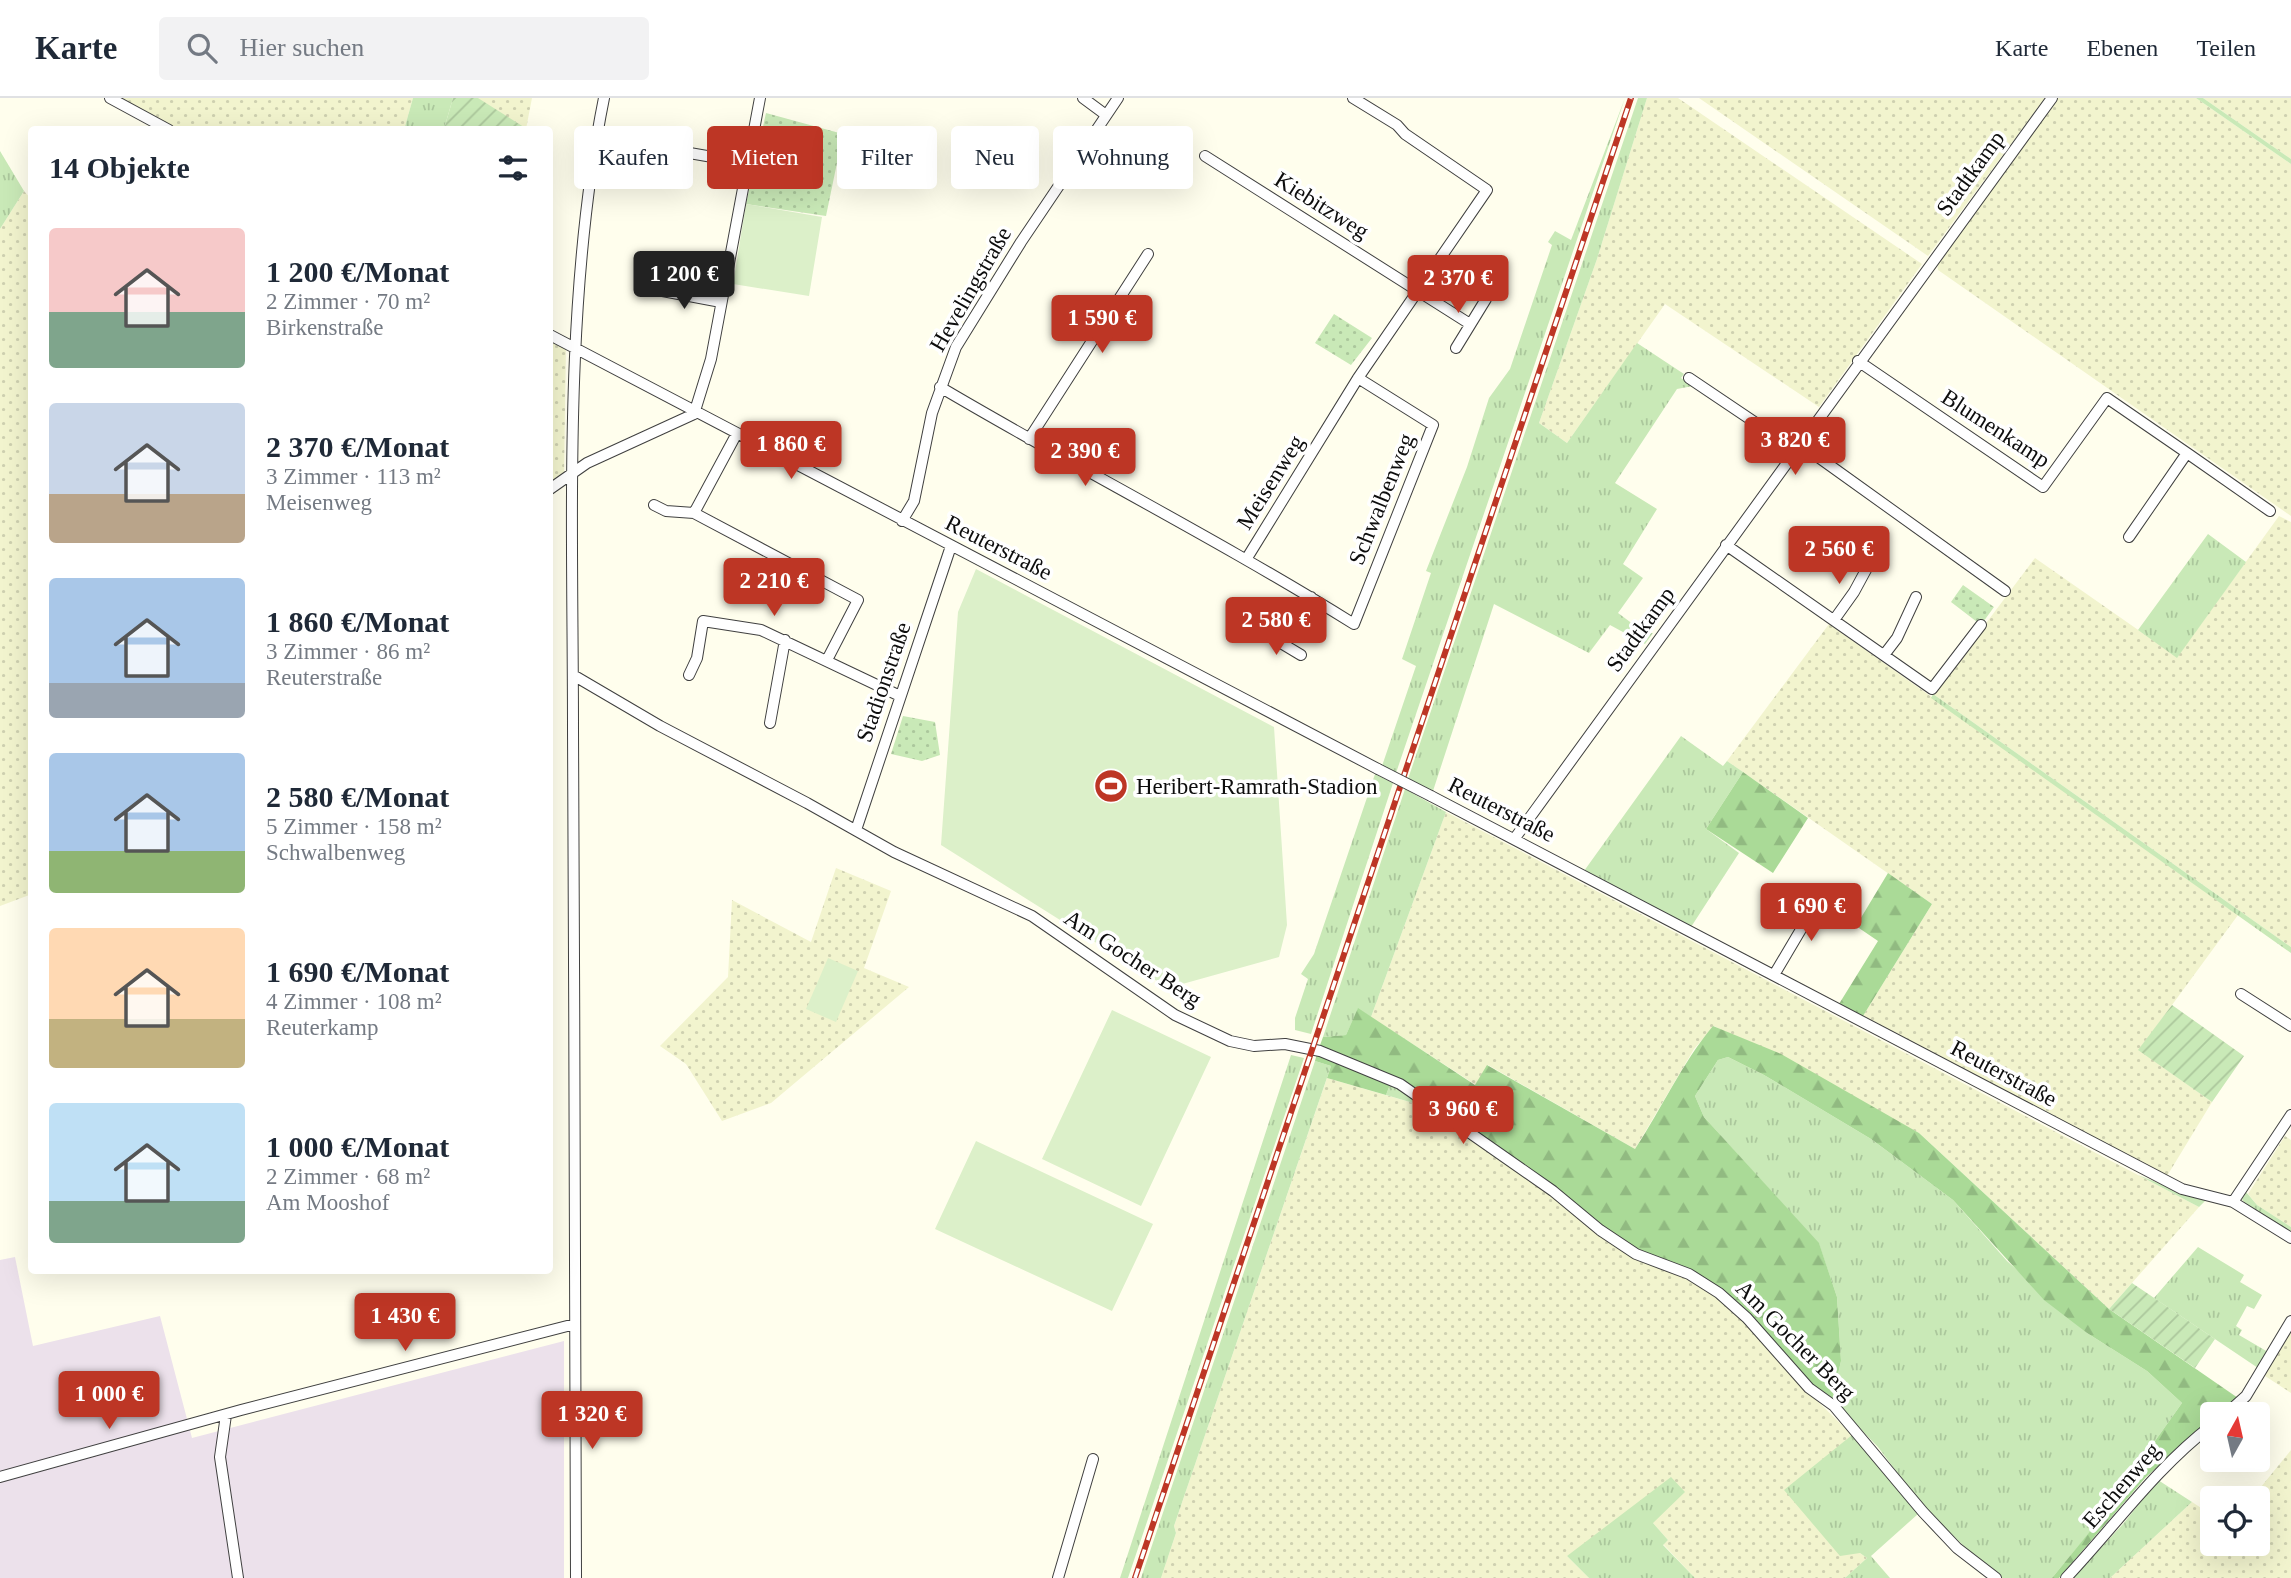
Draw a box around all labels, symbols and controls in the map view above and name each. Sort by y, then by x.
search box [159,17,649,80]
icon: search [183,29,221,67]
text: Karte [35,30,117,66]
text: Hier suchen [239,33,364,62]
text: Karte [1995,35,2048,61]
text: Ebenen [2086,35,2158,61]
text: Teilen [2196,35,2256,61]
chip: Kaufen [574,126,693,189]
chip: Mieten [707,126,823,189]
chip: Filter [837,126,937,189]
chip: Neu [951,126,1039,189]
chip: Wohnung [1053,126,1193,189]
street label: Stadtkamp [1931,126,2009,220]
icon: filters [494,149,532,187]
text: 14 Objekte [49,151,190,184]
street label: Kiebitzweg [1270,167,1374,244]
street label: Hevelingstraße [925,223,1016,356]
pin: 1 200 € [619,252,749,311]
text: 1 200 €/Monat [266,255,449,288]
icon: home [105,256,189,340]
pin: 2 370 € [1393,256,1523,315]
text: 1 200 € [650,261,719,286]
text: 2 370 € [1424,265,1493,290]
text: 2 Zimmer · 70 m² [266,289,430,314]
pin: 1 590 € [1037,296,1167,355]
text: 1 590 € [1068,305,1137,330]
text: Birkenstraße [266,315,384,340]
street label: Blumenkamp [1937,384,2055,473]
pin: 3 820 € [1730,418,1860,477]
pin: 1 860 € [726,422,856,481]
text: 3 820 € [1761,427,1830,452]
pin: 2 390 € [1020,428,1150,488]
street label: Schwalbenweg [1344,429,1419,568]
text: 2 370 €/Monat [266,430,449,463]
street label: Meisenweg [1232,430,1309,534]
icon: home [105,431,189,515]
text: 1 860 € [757,431,826,456]
text: 2 390 € [1051,438,1120,463]
text: 3 Zimmer · 113 m² [266,464,441,489]
text: Meisenweg [266,490,372,515]
street label: Reuterstraße [941,510,1056,585]
pin: 2 560 € [1774,526,1904,586]
text: 2 560 € [1805,536,1874,561]
pin: 2 210 € [709,559,839,618]
text: 2 210 € [740,568,809,593]
street label: Stadtkamp [1601,582,1679,676]
pin: 2 580 € [1211,598,1341,657]
text: 1 860 €/Monat [266,605,449,638]
icon: home [105,606,189,690]
text: 2 580 € [1242,607,1311,632]
street label: Stadionstraße [851,619,916,745]
text: 3 Zimmer · 86 m² [266,639,430,664]
text: Reuterstraße [266,665,382,690]
sports icon: Heribert-Ramrath-Stadion [1092,767,1130,805]
street label: Reuterstraße [1444,772,1559,847]
place label: Heribert-Ramrath-Stadion [1136,774,1378,799]
text: 2 580 €/Monat [266,780,449,813]
icon: home [105,781,189,865]
text: 5 Zimmer · 158 m² [266,814,442,839]
text: Schwalbenweg [266,840,405,865]
pin: 1 690 € [1746,884,1876,943]
text: 1 690 € [1777,893,1846,918]
street label: Am Gocher Berg [1060,905,1206,1012]
text: 1 690 €/Monat [266,955,449,988]
icon: home [105,956,189,1040]
text: 4 Zimmer · 108 m² [266,989,442,1014]
text: Reuterkamp [266,1015,378,1040]
street label: Reuterstraße [1947,1035,2061,1112]
pin: 3 960 € [1398,1086,1528,1146]
text: 3 960 € [1429,1096,1498,1121]
text: 1 000 €/Monat [266,1130,449,1163]
icon: home [105,1131,189,1215]
text: 2 Zimmer · 68 m² [266,1164,430,1189]
text: Am Mooshof [266,1190,389,1215]
street label: Am Gocher Berg [1731,1276,1861,1405]
pin: 1 430 € [340,1294,470,1353]
text: 1 430 € [371,1303,440,1328]
pin: 1 000 € [44,1372,174,1431]
text: 1 000 € [75,1381,144,1406]
pin: 1 320 € [527,1392,657,1451]
text: 1 320 € [558,1401,627,1426]
north arrow [2200,1402,2270,1472]
map controls [2200,1402,2270,1556]
street label: Eschenweg [2078,1437,2165,1533]
button: locate [2200,1486,2270,1556]

